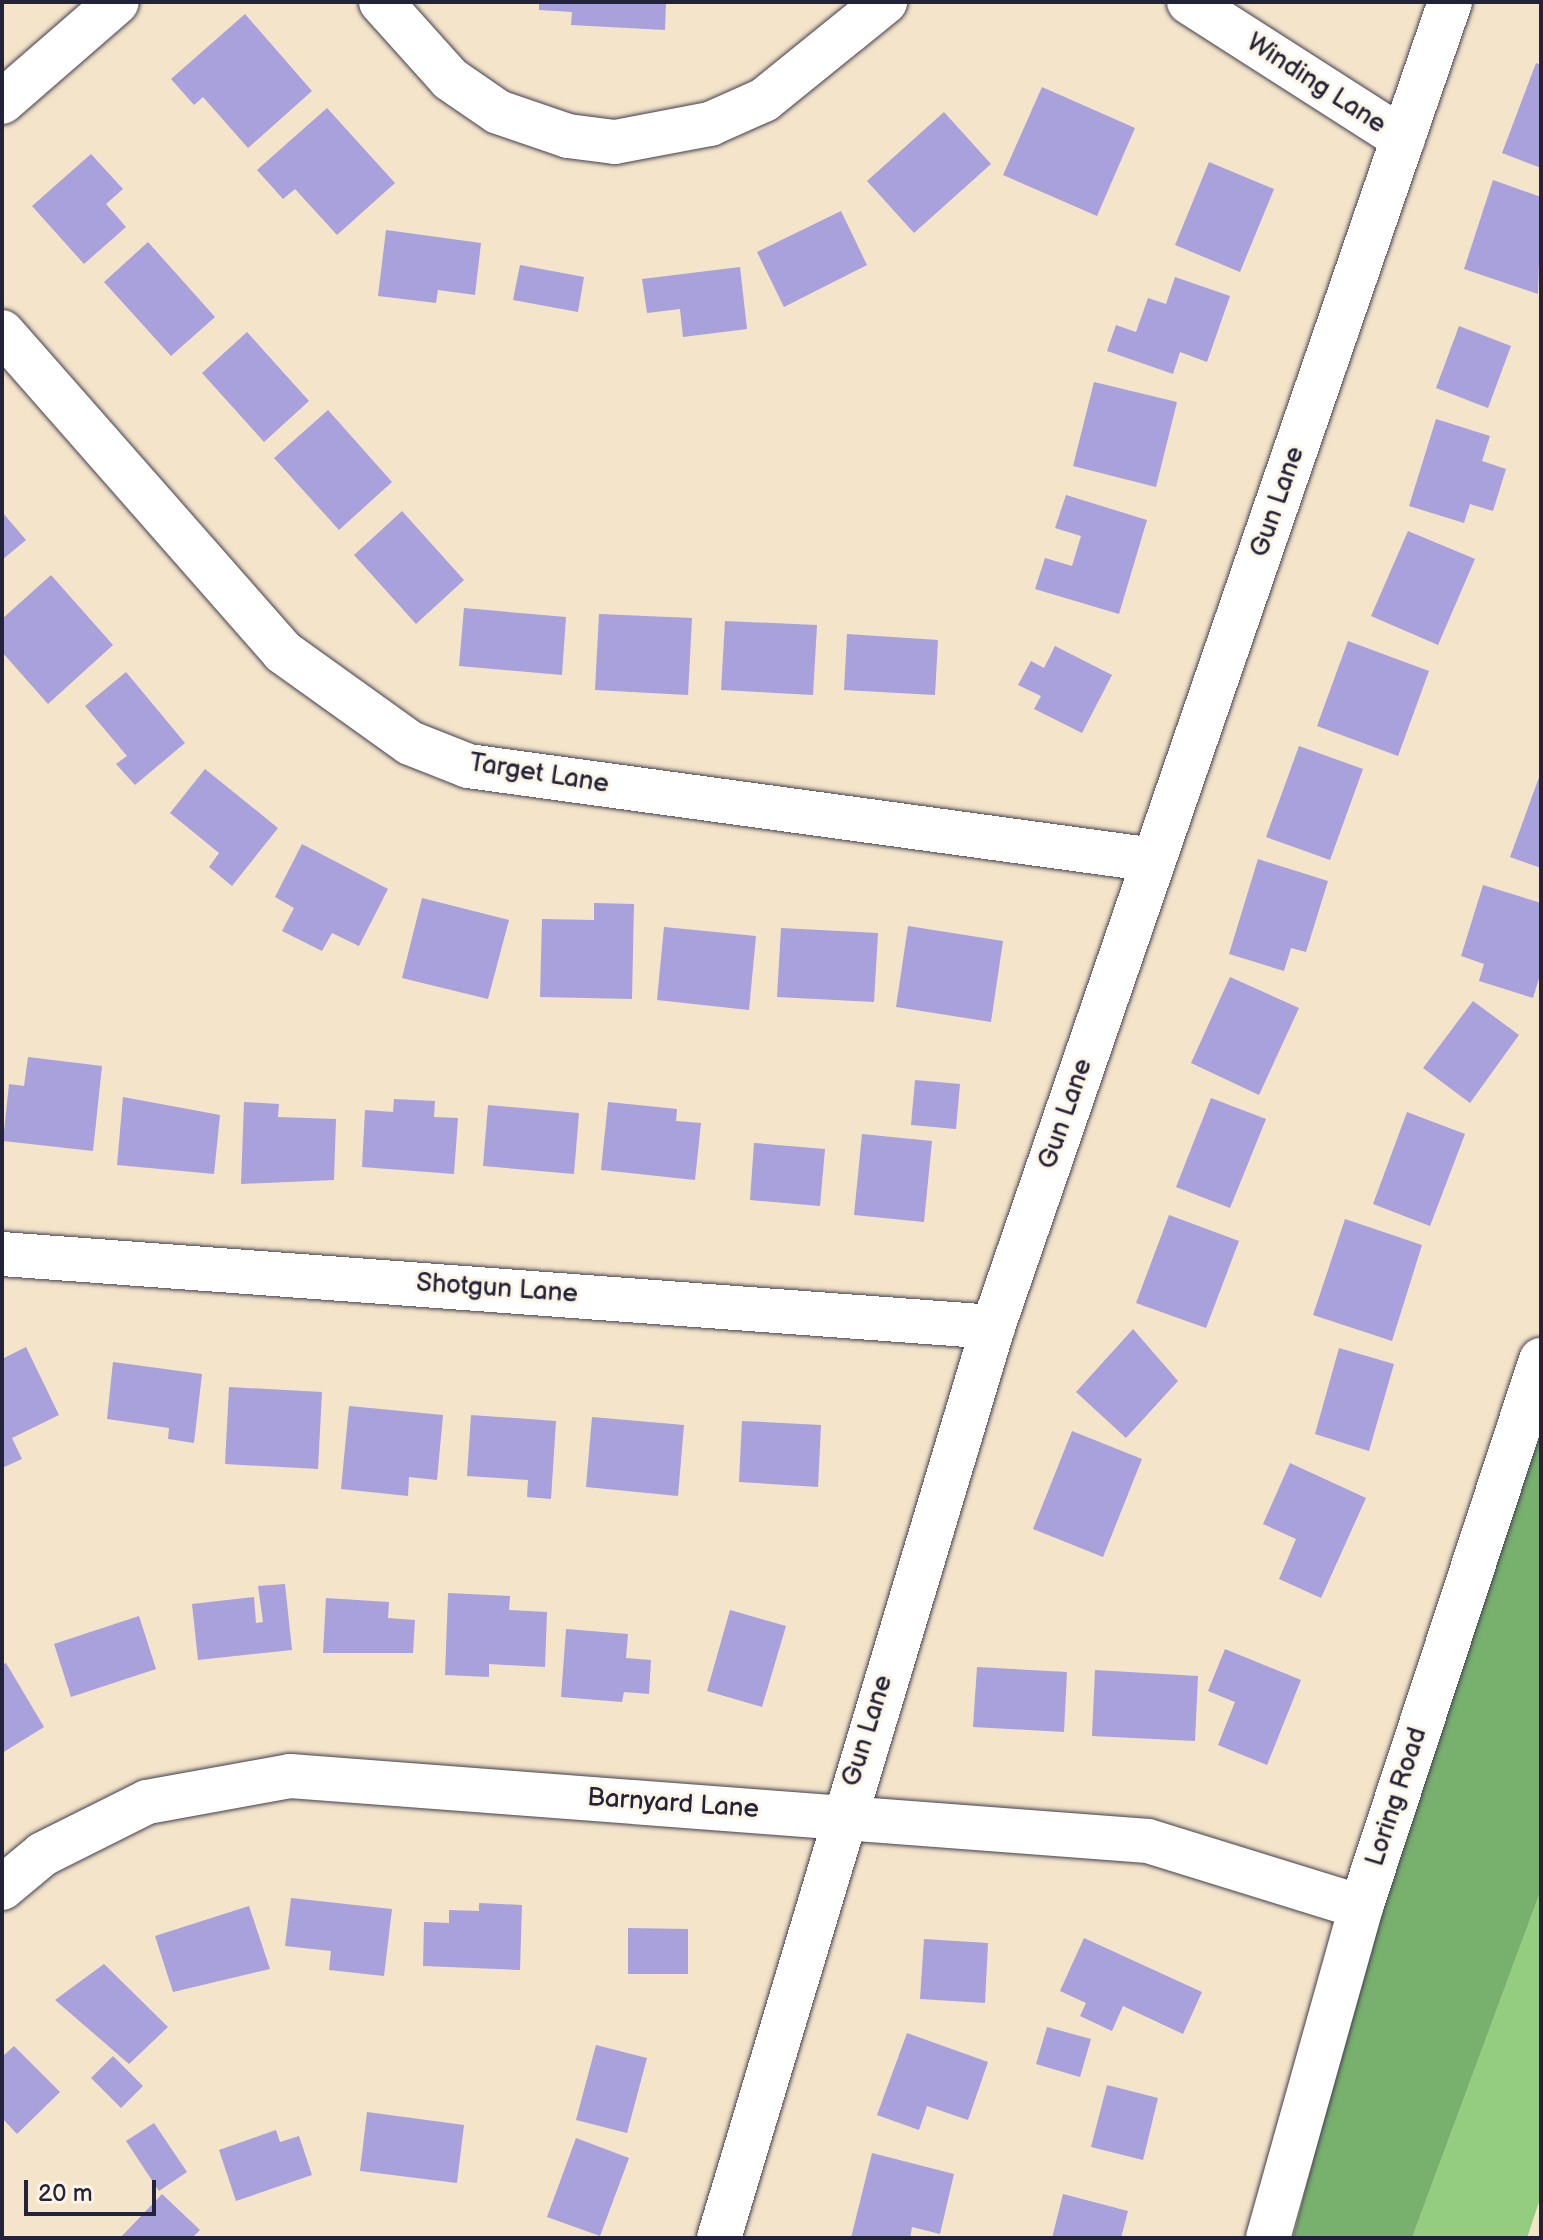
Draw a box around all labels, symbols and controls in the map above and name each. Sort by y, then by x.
street label: Winding Lane [1240,27,1392,141]
street label: Gun Lane [1245,443,1311,561]
street label: Target Lane [467,748,611,800]
street label: Gun Lane [1033,1055,1099,1173]
street label: Shotgun Lane [415,1268,579,1310]
street label: Gun Lane [836,1672,900,1790]
street label: Loring Road [1360,1724,1434,1870]
street label: Barnyard Lane [586,1782,760,1826]
scale bar [28,2164,160,2214]
text: 20 m [38,2179,93,2208]

